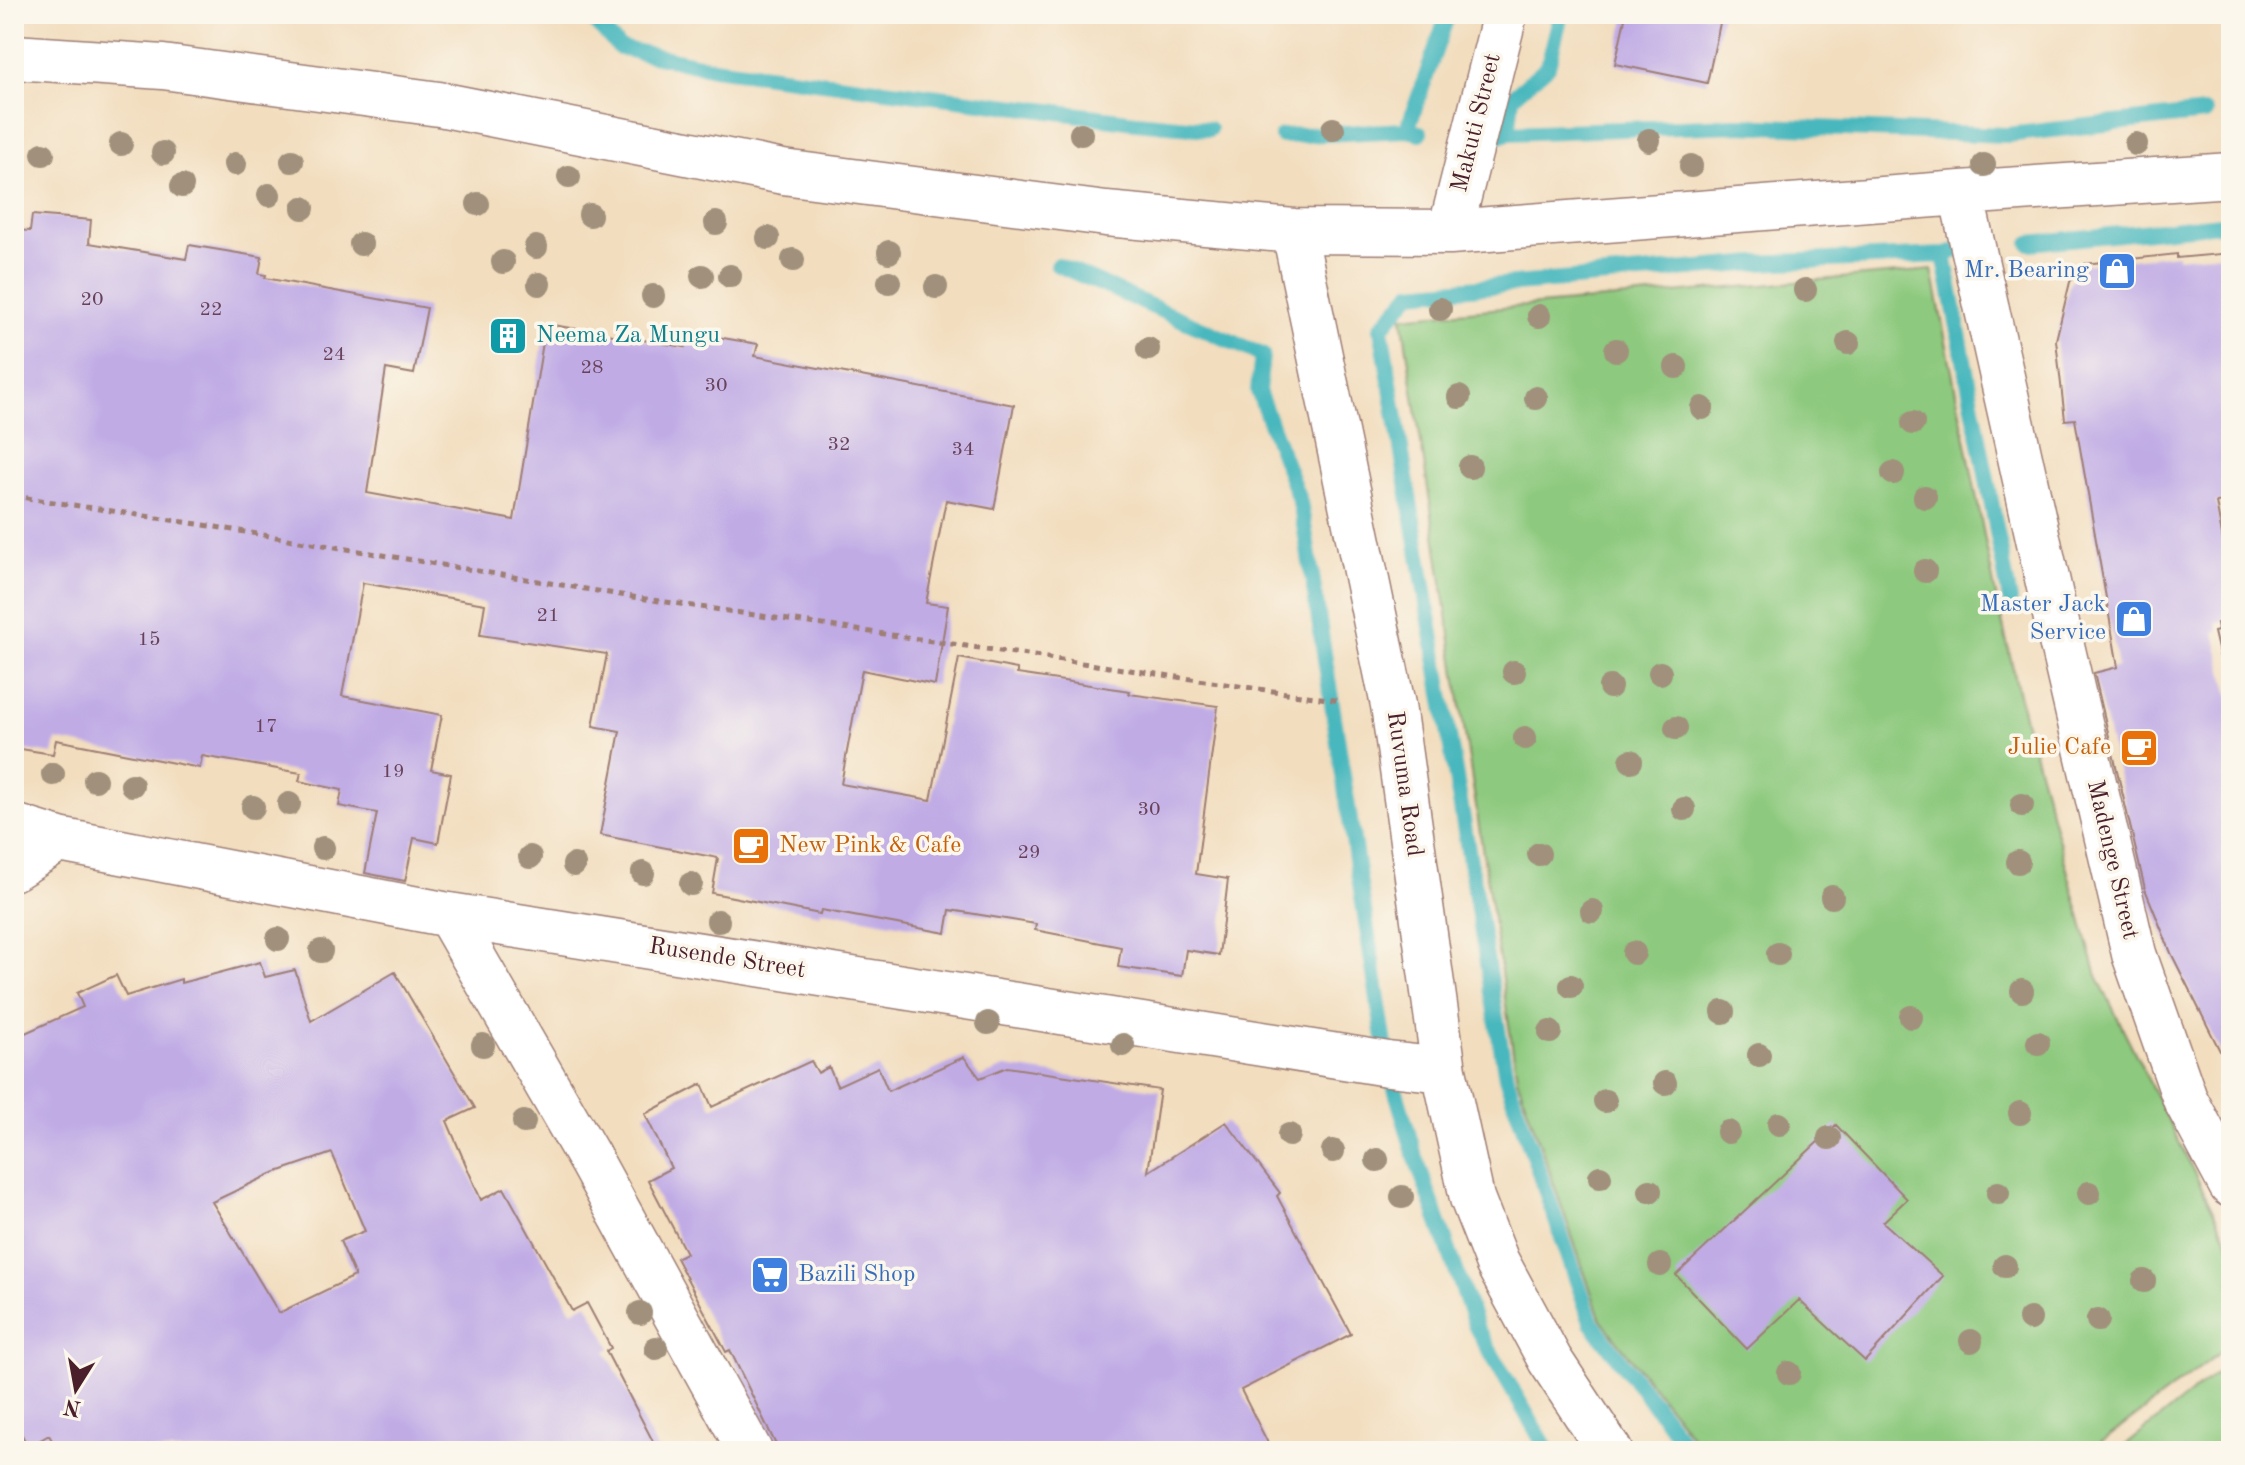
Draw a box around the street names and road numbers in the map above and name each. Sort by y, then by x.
street label: Makuti Street [1448,51,1506,195]
street label: Ruvuma Road [1382,710,1426,858]
street label: Madenge Street [2082,778,2142,942]
street label: Rusende Street [647,935,807,983]

